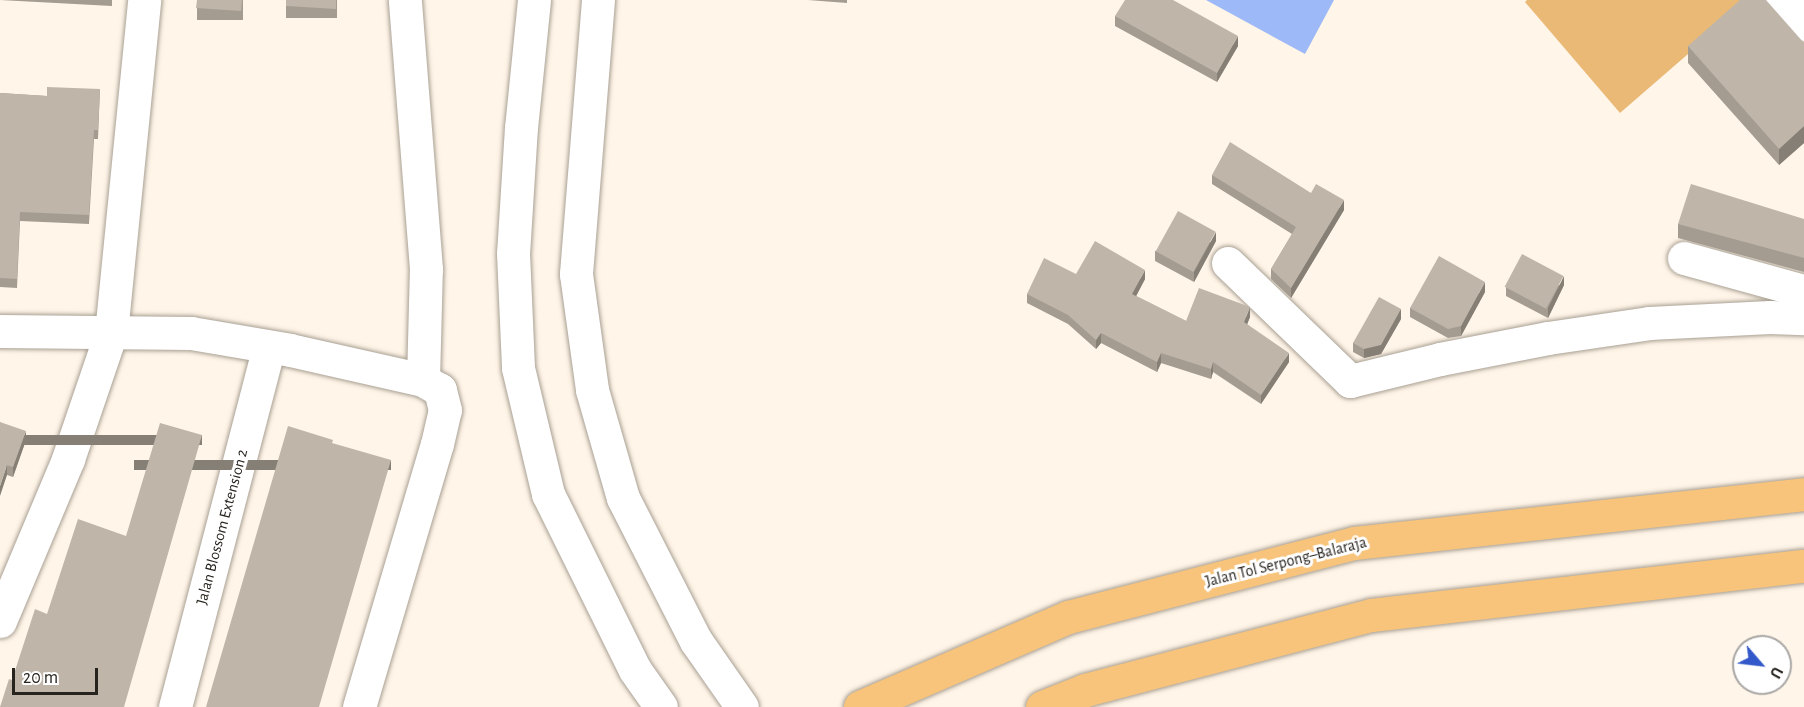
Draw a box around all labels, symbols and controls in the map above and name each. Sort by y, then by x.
street label: Jalan Blossom Extension 2 [192,447,252,607]
street label: Jalan Tol Serpong–Balaraja [1203,533,1369,591]
north arrow [1732,635,1792,695]
scale bar [15,656,100,694]
text: U [1767,664,1786,681]
text: 20 m [23,669,58,687]

